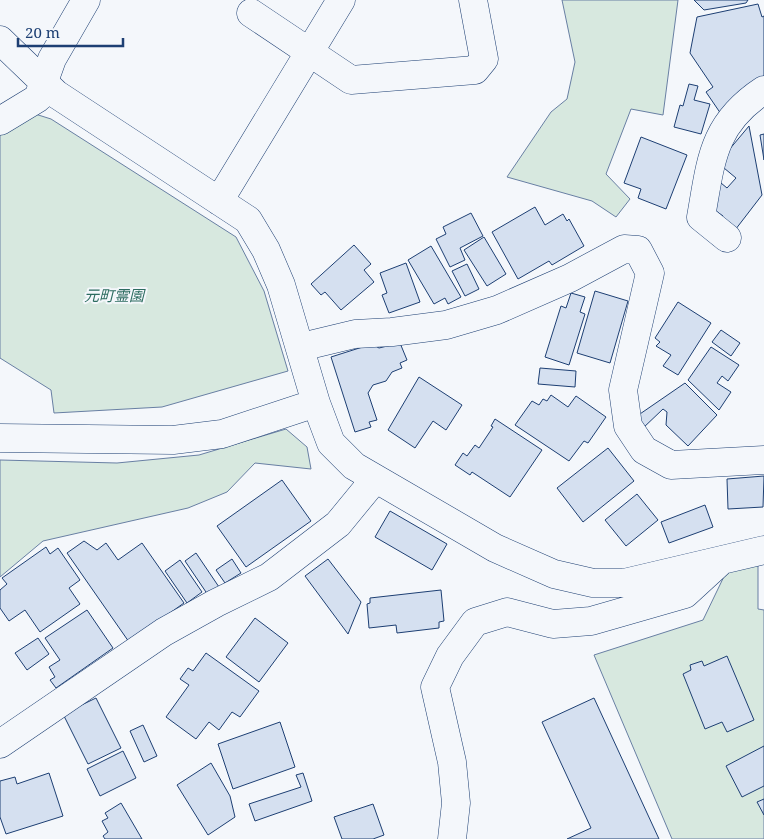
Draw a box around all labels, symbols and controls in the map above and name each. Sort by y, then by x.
scale bar [18,15,122,47]
text: 20 m [25,22,60,42]
park label: 元町霊園 [84,285,146,305]

